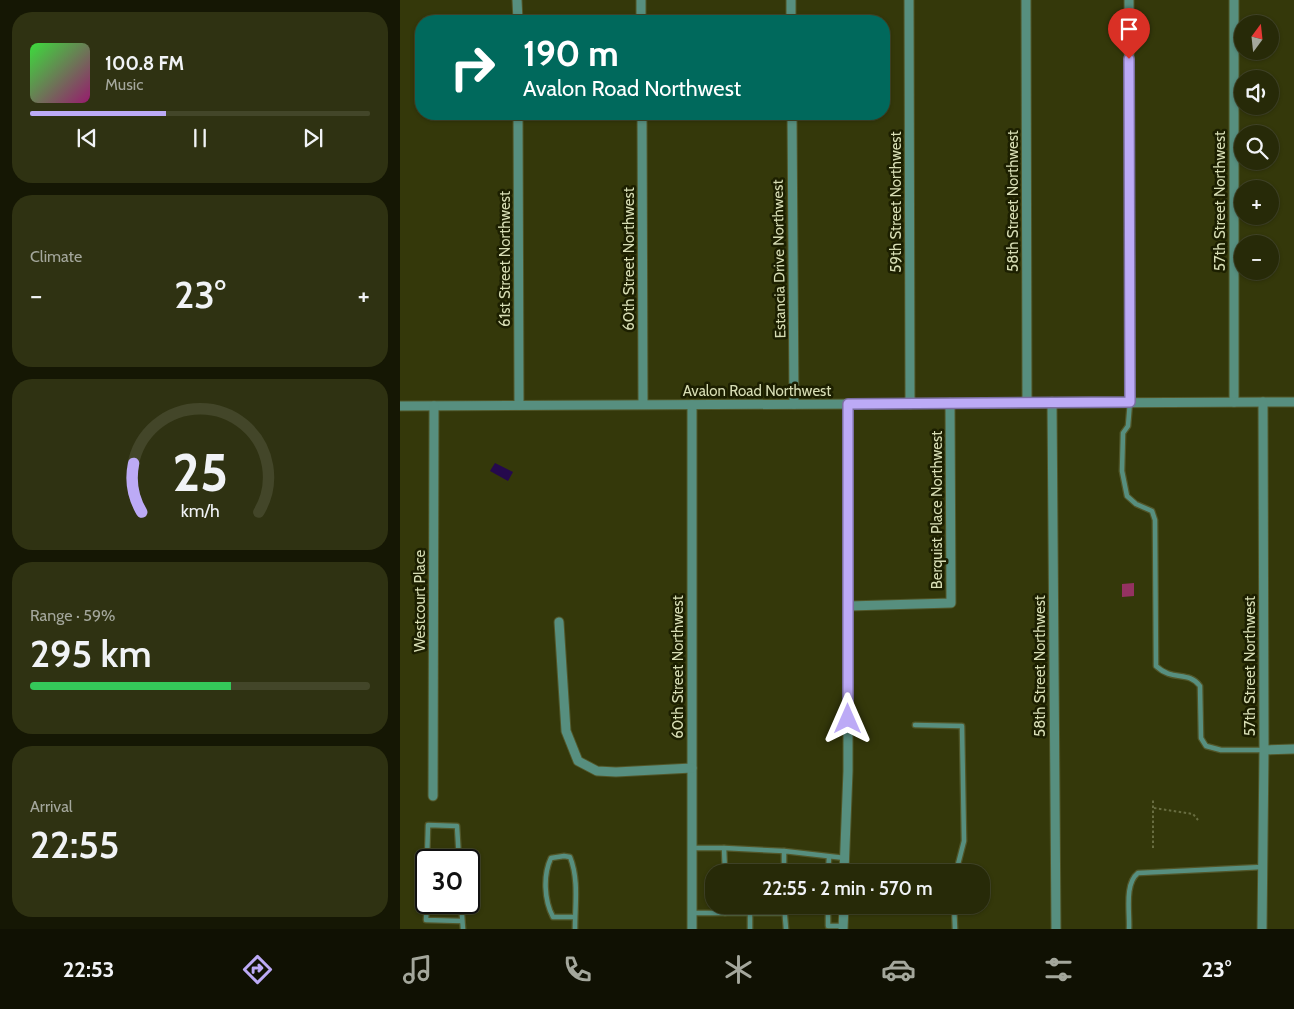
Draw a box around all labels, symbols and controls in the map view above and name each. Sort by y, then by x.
pin [1108,8,1150,59]
icon: arrive [1115,15,1143,43]
north arrow [1234,15,1279,60]
map controls [1234,15,1279,280]
text: 190 m [523,32,619,75]
icon: right [440,35,505,100]
text: 100.8 FM [105,52,184,75]
button: sound [1234,70,1279,115]
text: Music [105,75,143,94]
text: Avalon Road Northwest [523,75,741,102]
icon: previous [73,124,101,152]
icon: pause [186,124,214,152]
icon: next [299,124,327,152]
button: search [1234,125,1279,170]
street label: 58th Street Northwest [1004,130,1022,272]
street label: 59th Street Northwest [887,131,905,273]
street label: 57th Street Northwest [1211,131,1229,271]
street label: Estancia Drive Northwest [769,179,789,339]
button: + [1234,180,1279,225]
street label: 60th Street Northwest [620,187,638,331]
street label: 61st Street Northwest [496,191,514,327]
button: − [1234,235,1279,280]
text: Climate [30,247,82,266]
text: 23° [174,271,226,318]
text: − [30,278,42,312]
text: + [358,278,370,312]
street label: Avalon Road Northwest [683,382,831,400]
street label: Berquist Place Northwest [928,431,946,589]
text: 25 [172,441,228,504]
text: km/h [180,500,220,521]
street label: Westcourt Place [411,550,429,652]
street label: 60th Street Northwest [669,595,687,739]
street label: 58th Street Northwest [1031,595,1049,737]
street label: 57th Street Northwest [1241,596,1259,736]
text: Range · 59% [30,606,116,625]
text: 295 km [30,630,152,677]
position arrow [821,692,873,744]
text: Arrival [30,797,73,816]
text: 22:55 [30,821,119,868]
speed limit sign: 30 [415,849,480,914]
text: 22:55 · 2 min · 570 m [762,877,933,900]
icon: directions [240,952,275,987]
icon: music [400,952,435,987]
icon: phone [560,952,595,987]
icon: climate [721,952,756,987]
icon: car [881,952,916,987]
icon: filters [1041,952,1076,987]
text: 22:53 [63,956,114,983]
text: 23° [1201,956,1231,983]

